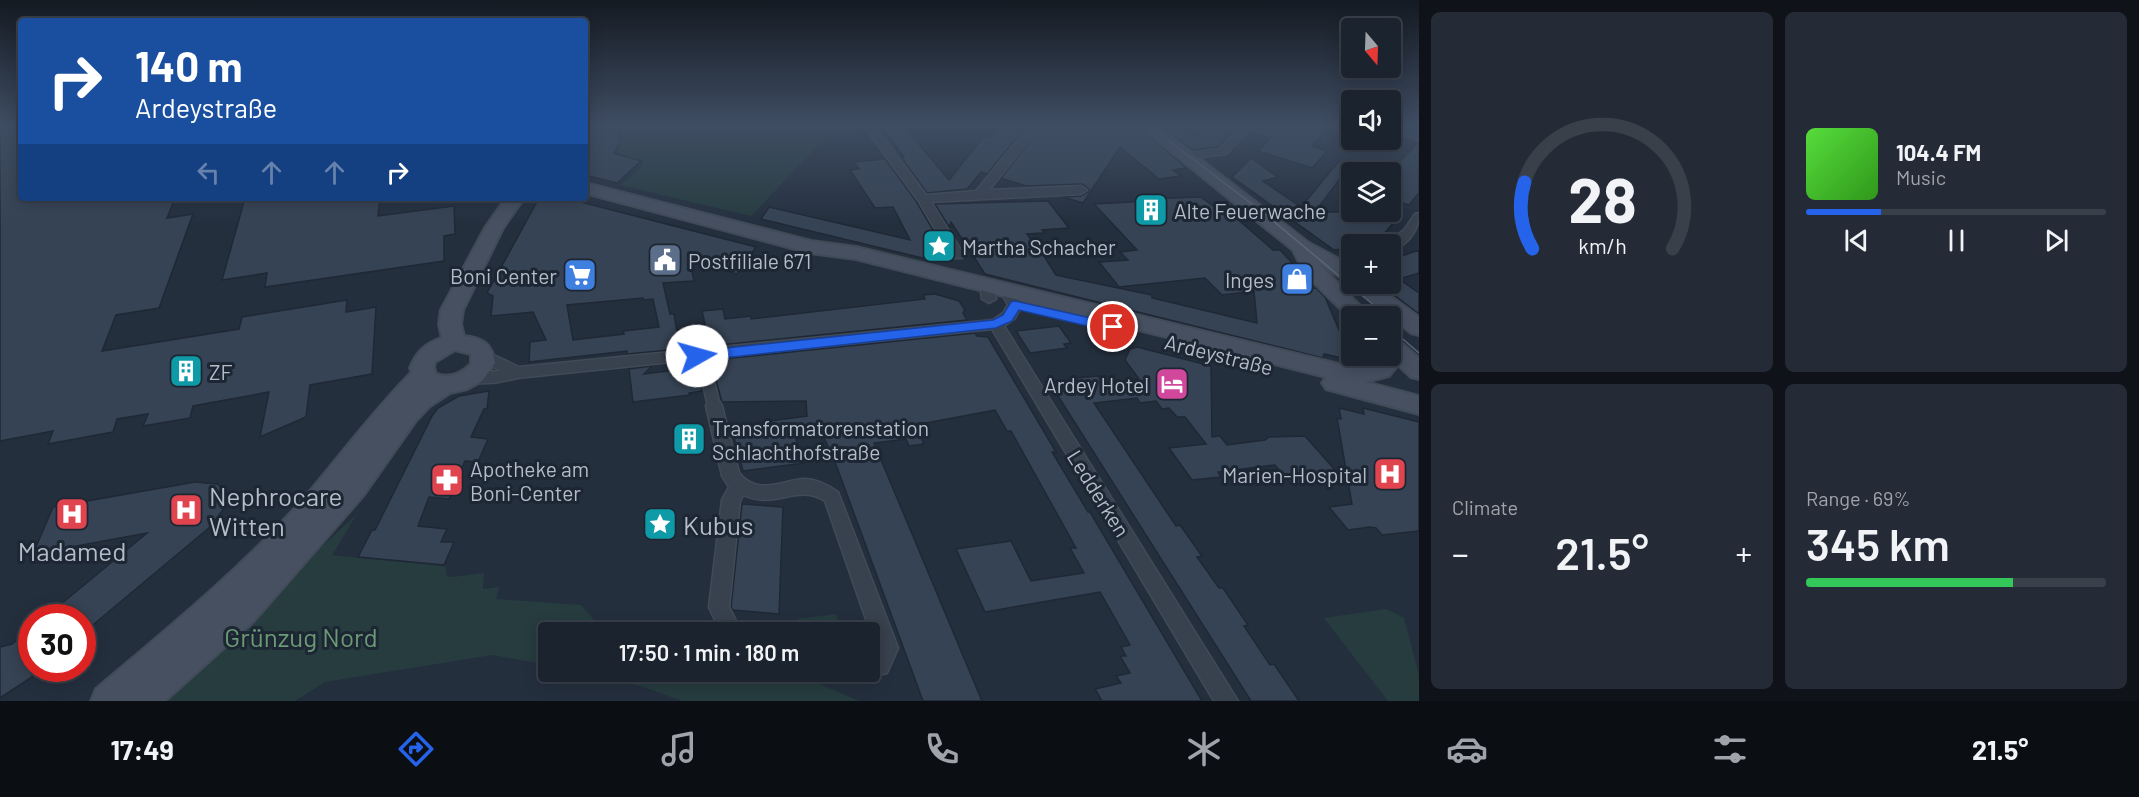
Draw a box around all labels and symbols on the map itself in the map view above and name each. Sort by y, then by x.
north arrow [1341,18,1401,78]
building icon: Alte Feuerwache [1133,192,1169,228]
place label: Alte Feuerwache [1174,198,1326,223]
place icon: Martha Schacher [921,228,957,264]
place label: Martha Schacher [962,234,1116,259]
public building icon: Postfiliale 671 [647,242,683,278]
place label: Postfiliale 671 [688,248,811,273]
supermarket icon: Boni Center [562,257,598,293]
shop icon: Inges [1279,261,1315,297]
place label: Boni Center [450,263,557,288]
place label: Inges [1225,267,1274,292]
pin [1087,301,1138,352]
position arrow [665,324,729,388]
street label: Ardeystraße [1162,328,1276,380]
building icon: ZF [168,353,204,389]
place label: ZF [209,359,233,384]
hotel icon: Ardey Hotel [1154,366,1190,402]
place label: Ardey Hotel [1044,372,1149,397]
place label: Transformatorenstation Schlachthofstraße [712,415,929,464]
building icon: Transformatorenstation Schlachthofstraße [671,421,707,457]
street label: Ledderken [1063,445,1135,541]
place label: Apotheke am Boni-Center [470,456,589,505]
hospital icon: Marien-Hospital [1372,456,1408,492]
pharmacy icon: Apotheke am Boni-Center [429,462,465,498]
place label: Marien-Hospital [1222,462,1367,487]
place label: Nephrocare Witten [209,480,342,541]
hospital icon: Nephrocare Witten [168,492,204,528]
hospital icon: Madamed [54,496,90,532]
place icon: Kubus [642,506,678,542]
place label: Kubus [683,509,753,540]
place label: Madamed [18,535,126,566]
speed limit sign: 30 [18,604,96,682]
park label: Grünzug Nord [224,621,378,652]

